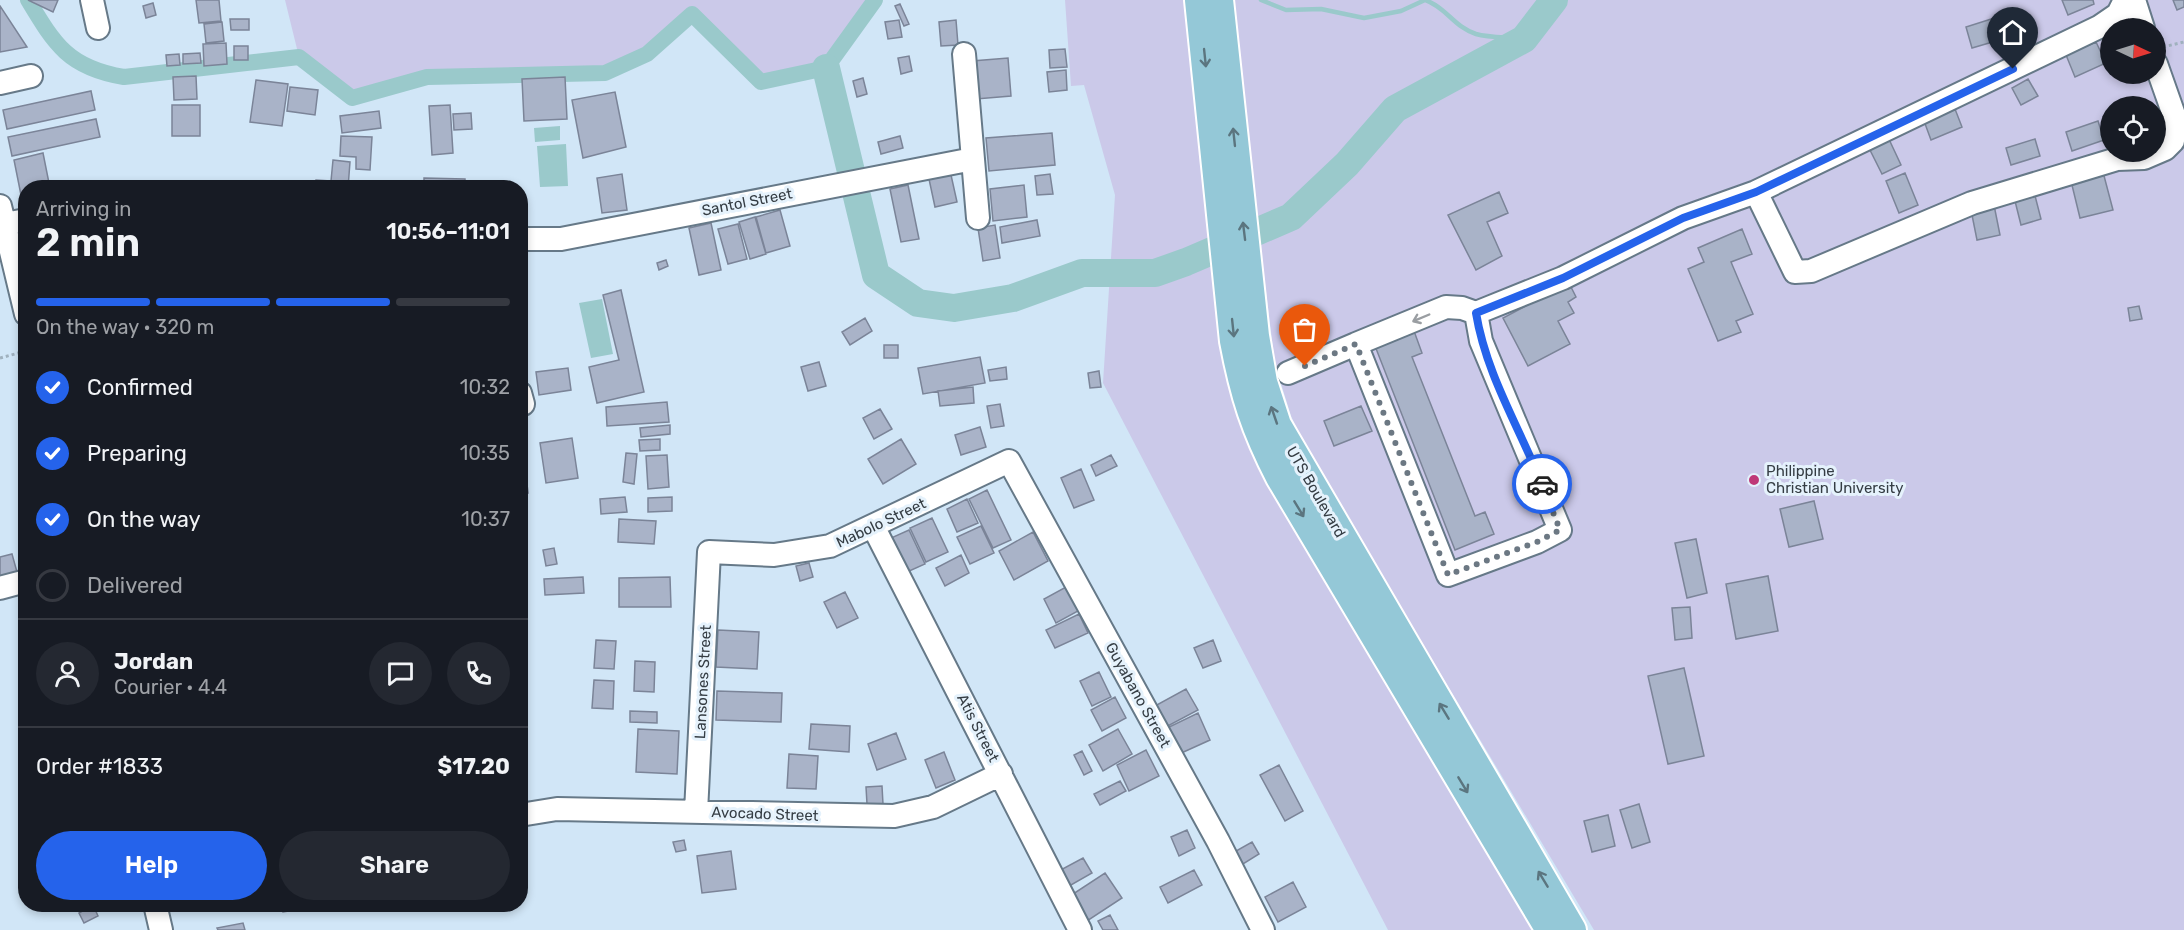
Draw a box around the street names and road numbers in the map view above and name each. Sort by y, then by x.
street label: Santol Street [700,184,794,220]
street label: UTS Boulevard [1283,443,1349,541]
street label: Mabolo Street [833,494,929,552]
street label: Lansones Street [691,624,715,740]
street label: Guyabano Street [1102,639,1174,751]
street label: Atis Street [953,691,1003,765]
street label: Avocado Street [711,803,819,825]

